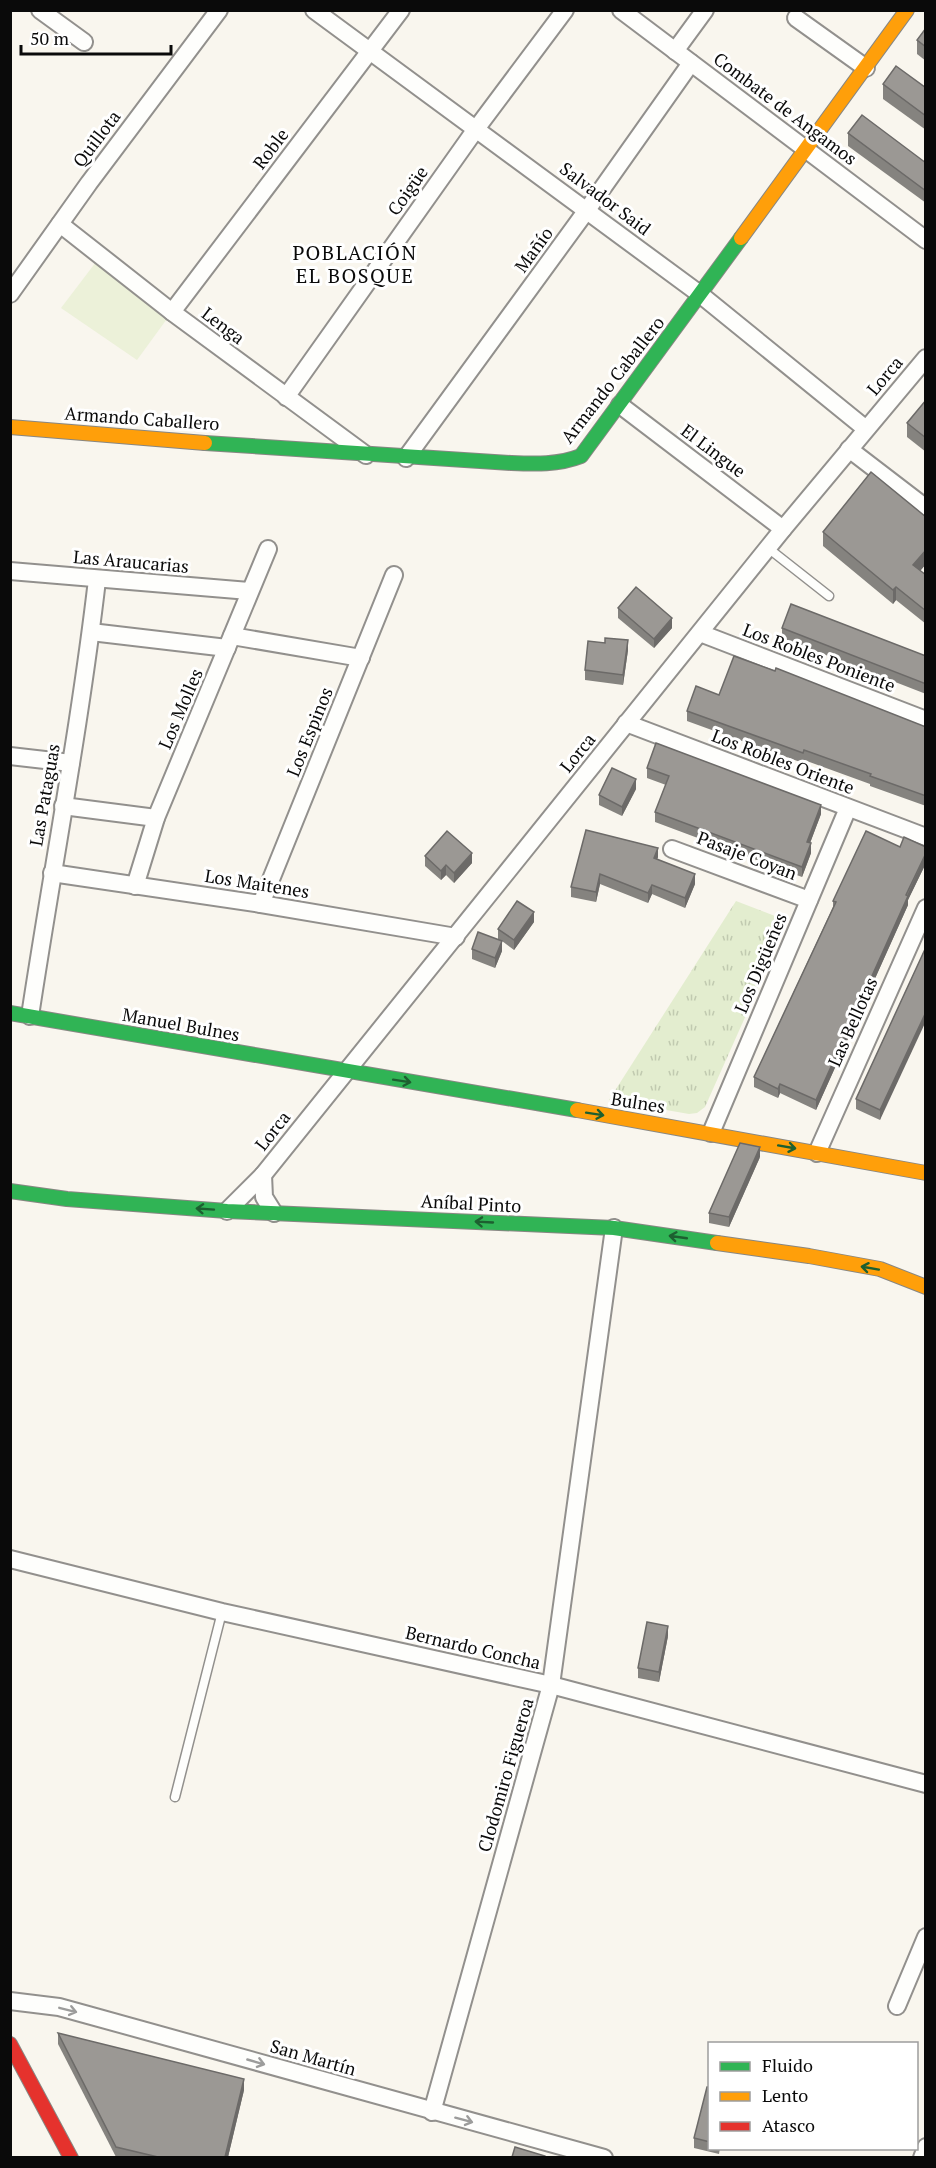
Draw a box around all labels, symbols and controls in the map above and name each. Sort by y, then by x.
scale bar [21,18,171,56]
text: 50 m [30,26,70,50]
street label: Combate de Angamos [709,46,862,170]
street label: Quillota [67,105,125,172]
street label: Roble [247,123,293,174]
street label: Salvador Said [555,156,656,240]
street label: Coigüe [381,161,433,220]
street label: Mañío [509,222,558,277]
district label: POBLACIÓN EL BOSQUE [292,239,418,289]
street label: Lenga [197,301,250,349]
street label: Armando Caballero [555,311,669,448]
street label: Lorca [861,351,908,400]
street label: Armando Caballero [64,401,220,435]
street label: El Lingue [676,418,751,482]
street label: Las Araucarias [72,544,190,578]
street label: Los Robles Poniente [740,617,899,697]
street label: Los Molles [152,665,208,753]
street label: Los Espinos [280,683,338,780]
street label: Los Robles Oriente [709,723,858,799]
street label: Lorca [554,728,600,777]
street label: Las Pataguas [23,742,65,848]
street label: Pasaje Coyan [694,825,801,885]
street label: Los Maitenes [203,863,311,903]
street label: Los Digüeñes [728,909,792,1016]
street label: Las Bellotas [822,973,882,1070]
street label: Manuel Bulnes [121,1002,242,1046]
one-way arrow [392,1076,412,1087]
street label: Bulnes [609,1086,667,1118]
street label: Lorca [249,1106,295,1155]
one-way arrow [584,1108,604,1119]
one-way arrow [776,1142,796,1153]
street label: Aníbal Pinto [420,1188,522,1218]
one-way arrow [195,1204,215,1215]
one-way arrow [474,1217,494,1228]
one-way arrow [668,1232,688,1243]
one-way arrow [861,1262,881,1273]
street label: Bernardo Concha [403,1620,543,1674]
street label: Clodomiro Figueroa [472,1695,539,1855]
one-way arrow [58,2004,77,2016]
street label: San Martín [268,2033,359,2081]
legend [708,2042,918,2150]
text: Fluido [762,2053,813,2077]
one-way arrow [246,2057,265,2068]
text: Lento [762,2083,808,2107]
text: Atasco [762,2113,815,2137]
one-way arrow [454,2115,473,2126]

